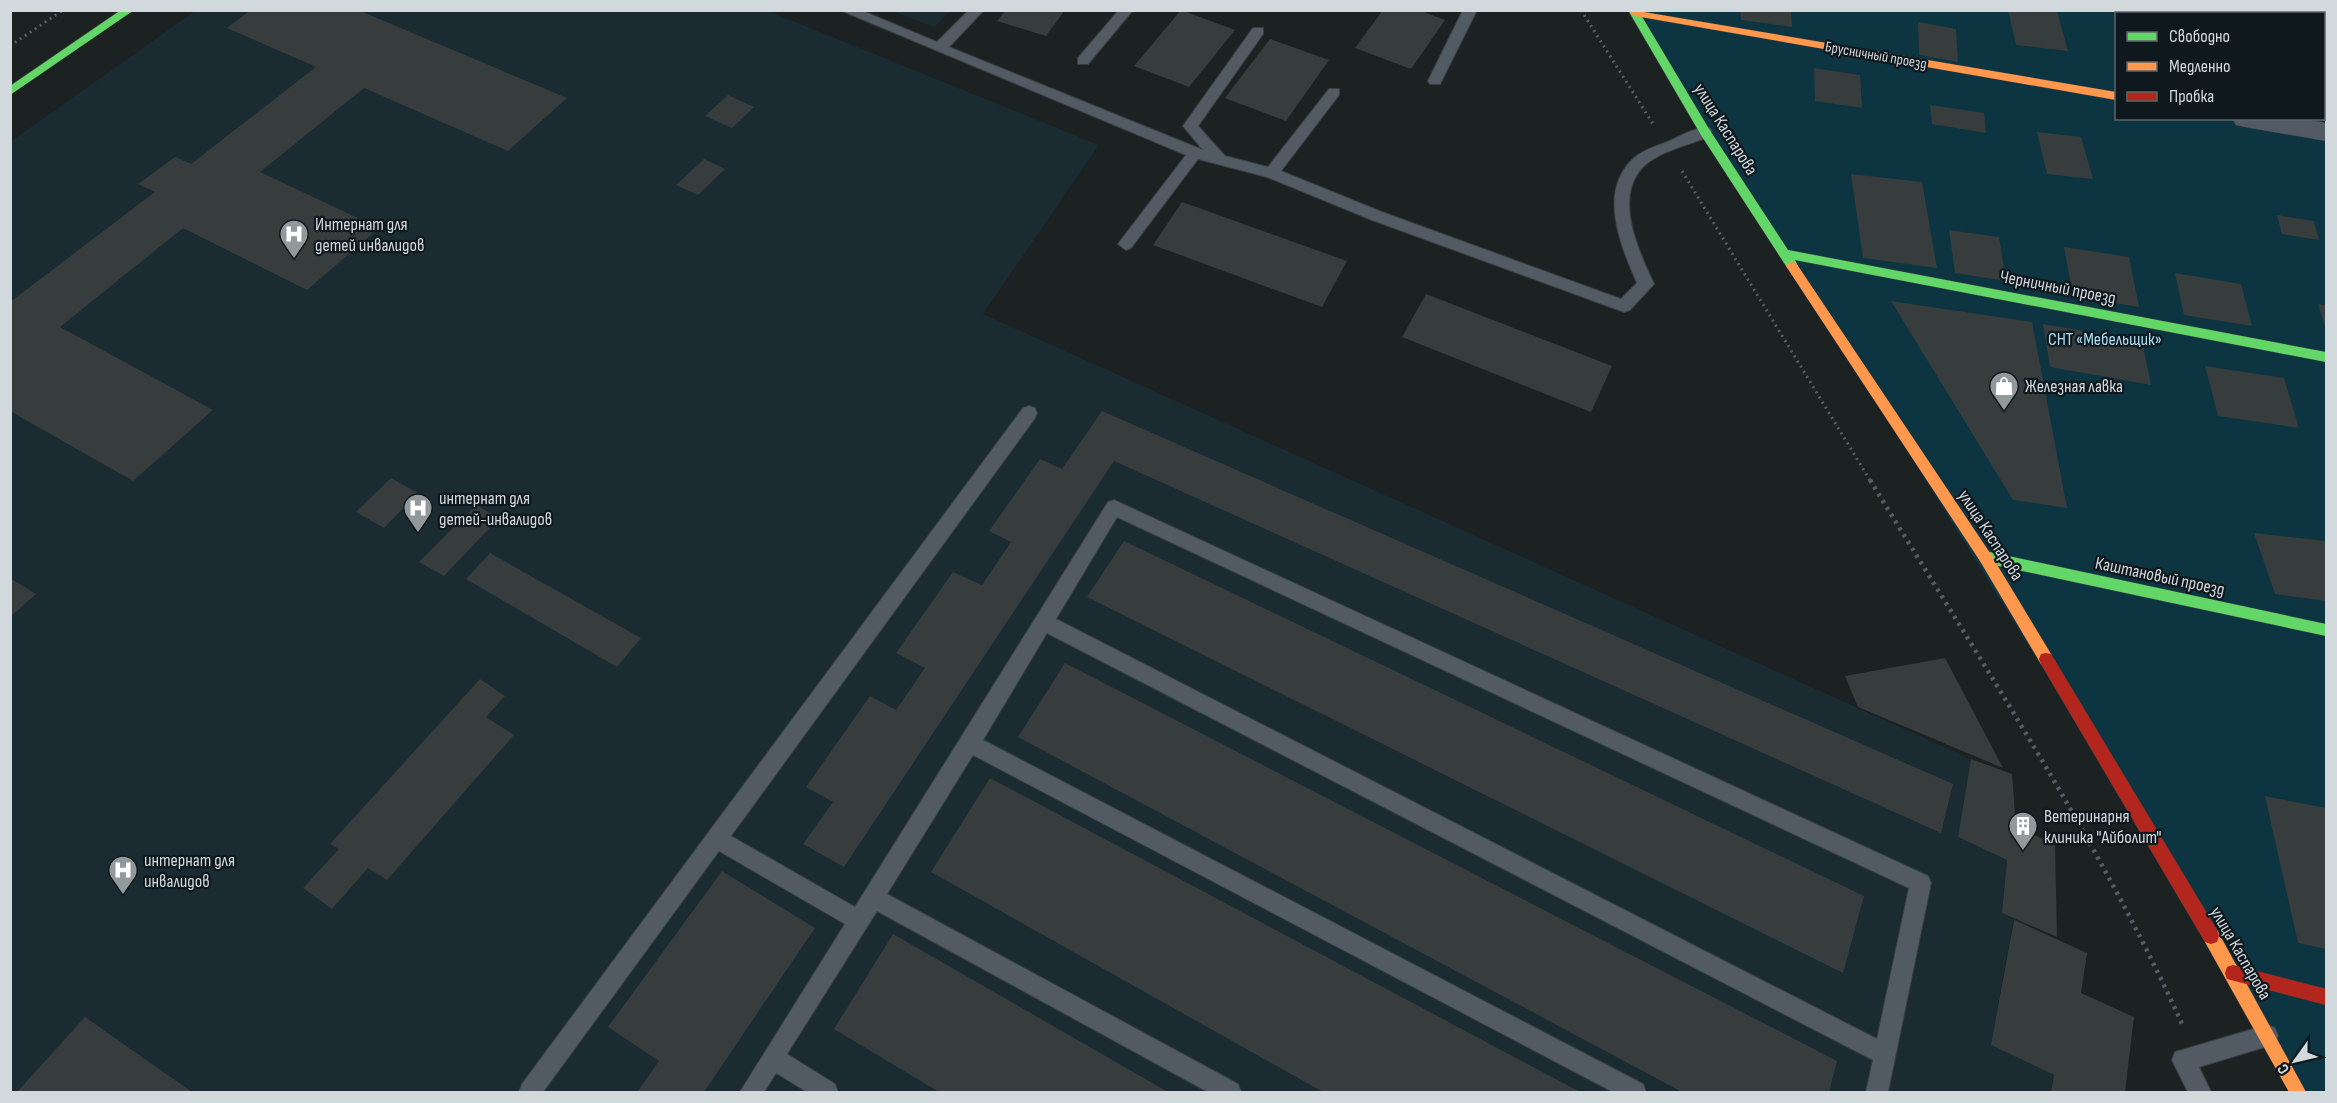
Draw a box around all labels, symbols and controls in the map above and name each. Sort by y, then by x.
legend [2115,12,2325,120]
text: Свободно [2169,26,2230,47]
street label: Брусничный проезд [1824,37,1928,74]
text: Медленно [2169,56,2231,77]
street label: улица Каспарова [1689,80,1762,179]
text: Пробка [2169,86,2214,107]
place label: Интернат для детей инвалидов [315,214,425,256]
hospital icon: Интернат для детей инвалидов [278,218,310,260]
street label: Черничный проезд [1998,266,2118,309]
park label: СНТ «Мебельщик» [2048,329,2162,350]
shop icon: Железная лавка [1988,370,2020,412]
place label: Железная лавка [2025,376,2123,397]
street label: улица Каспарова [1953,486,2028,585]
place label: интернат для детей-инвалидов [439,488,552,530]
hospital icon: интернат для детей-инвалидов [402,492,434,534]
street label: Каштановый проезд [2093,553,2227,600]
place label: Ветеринарня клиника "Айболит" [2044,806,2162,848]
building icon: Ветеринарня клиника "Айболит" [2007,810,2039,852]
place label: интернат для инвалидов [144,850,235,892]
hospital icon: интернат для инвалидов [107,854,139,896]
street label: улица Каспарова [2205,903,2276,1004]
north arrow [2265,1031,2325,1091]
text: С [2274,1060,2294,1077]

